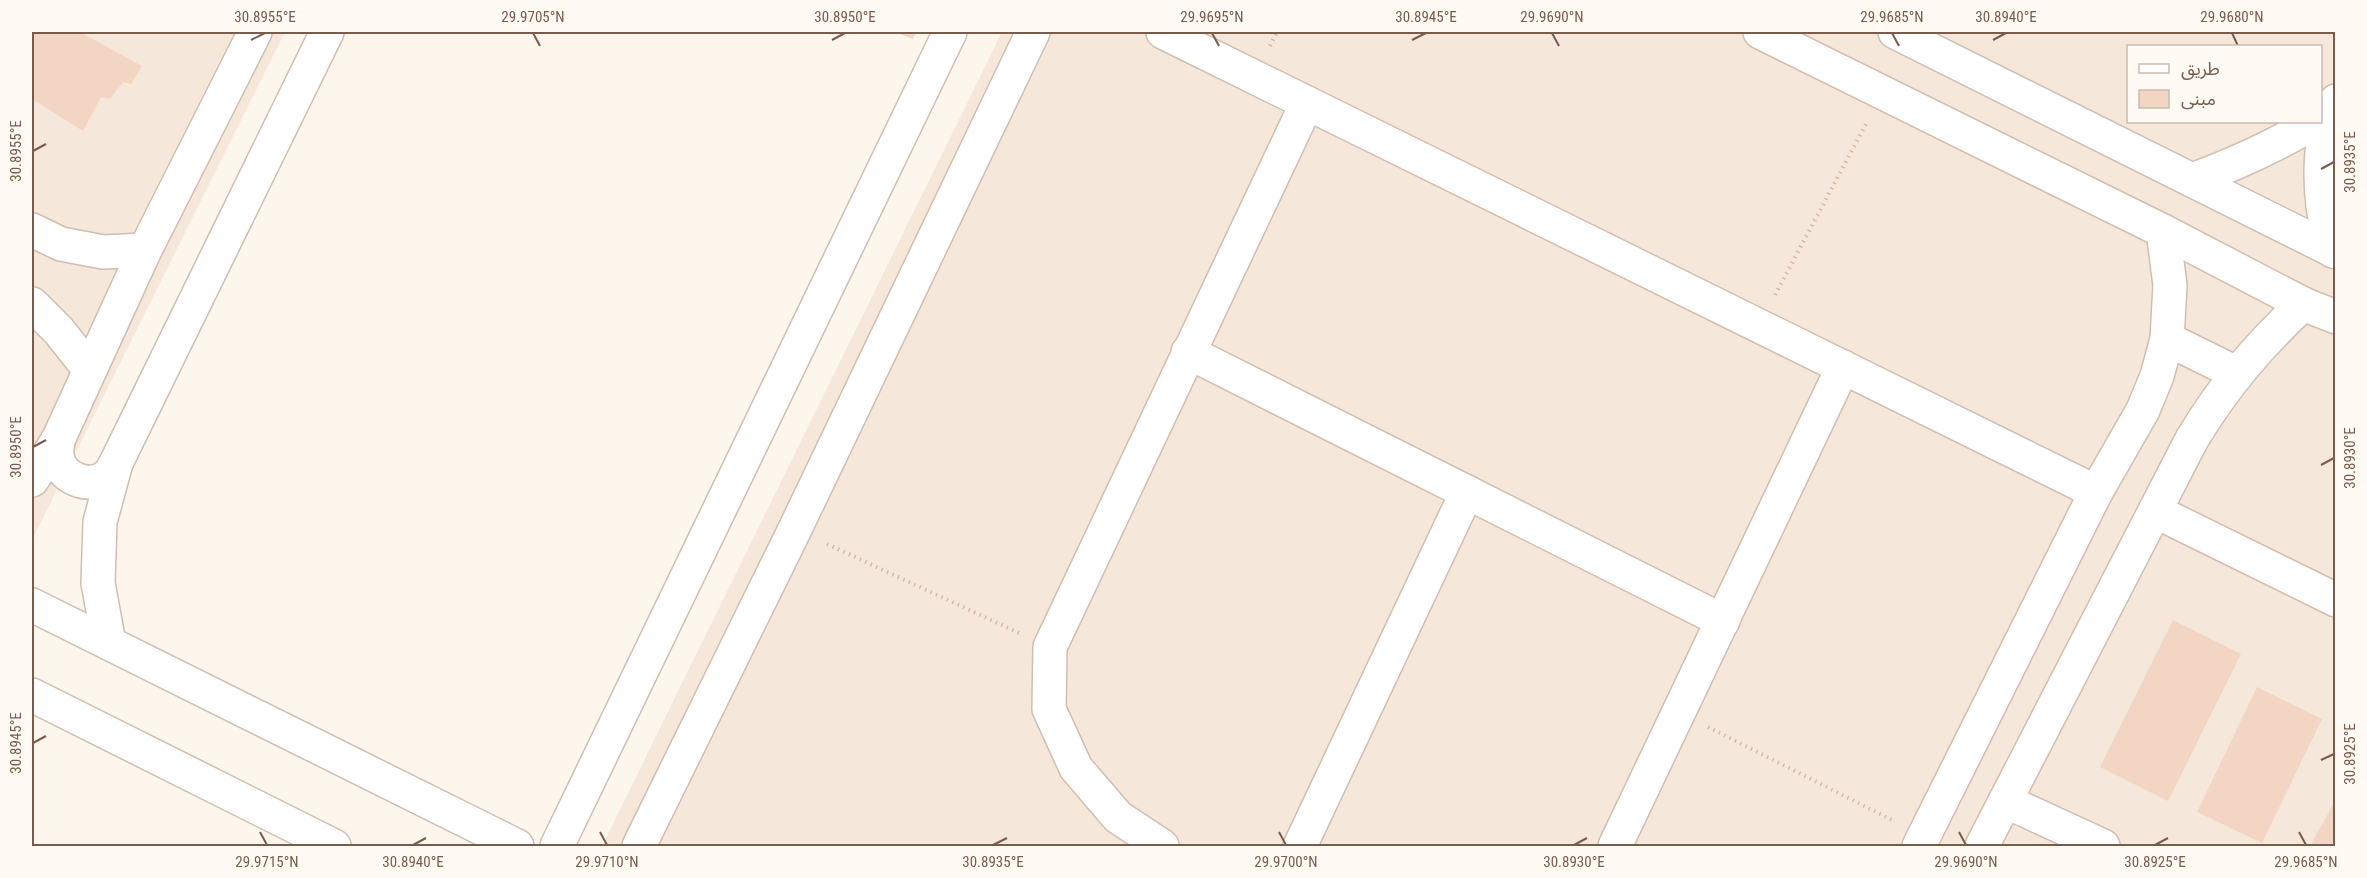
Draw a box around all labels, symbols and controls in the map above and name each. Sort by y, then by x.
text: 30.8955°E [234,8,296,26]
text: 29.9705°N [501,8,565,26]
text: 30.8950°E [814,8,876,26]
text: 29.9695°N [1180,8,1244,26]
text: 30.8945°E [1395,8,1457,26]
text: 29.9690°N [1520,8,1584,26]
text: 29.9685°N [1860,8,1924,26]
text: 30.8940°E [1975,8,2037,26]
text: 29.9680°N [2200,8,2264,26]
legend [2127,45,2322,123]
text: طريق [2181,58,2220,80]
text: مبنى [2181,88,2216,110]
text: 30.8955°E [7,120,25,182]
text: 30.8935°E [2341,131,2359,193]
text: 30.8950°E [7,416,25,478]
text: 30.8930°E [2341,427,2359,489]
text: 30.8945°E [7,712,25,774]
text: 30.8925°E [2341,723,2359,785]
text: 29.9715°N [235,853,299,871]
text: 30.8940°E [382,853,444,871]
text: 29.9710°N [575,853,639,871]
text: 30.8935°E [962,853,1024,871]
text: 29.9700°N [1254,853,1318,871]
text: 30.8930°E [1543,853,1605,871]
text: 29.9690°N [1934,853,1998,871]
text: 30.8925°E [2124,853,2186,871]
text: 29.9685°N [2274,853,2338,871]

